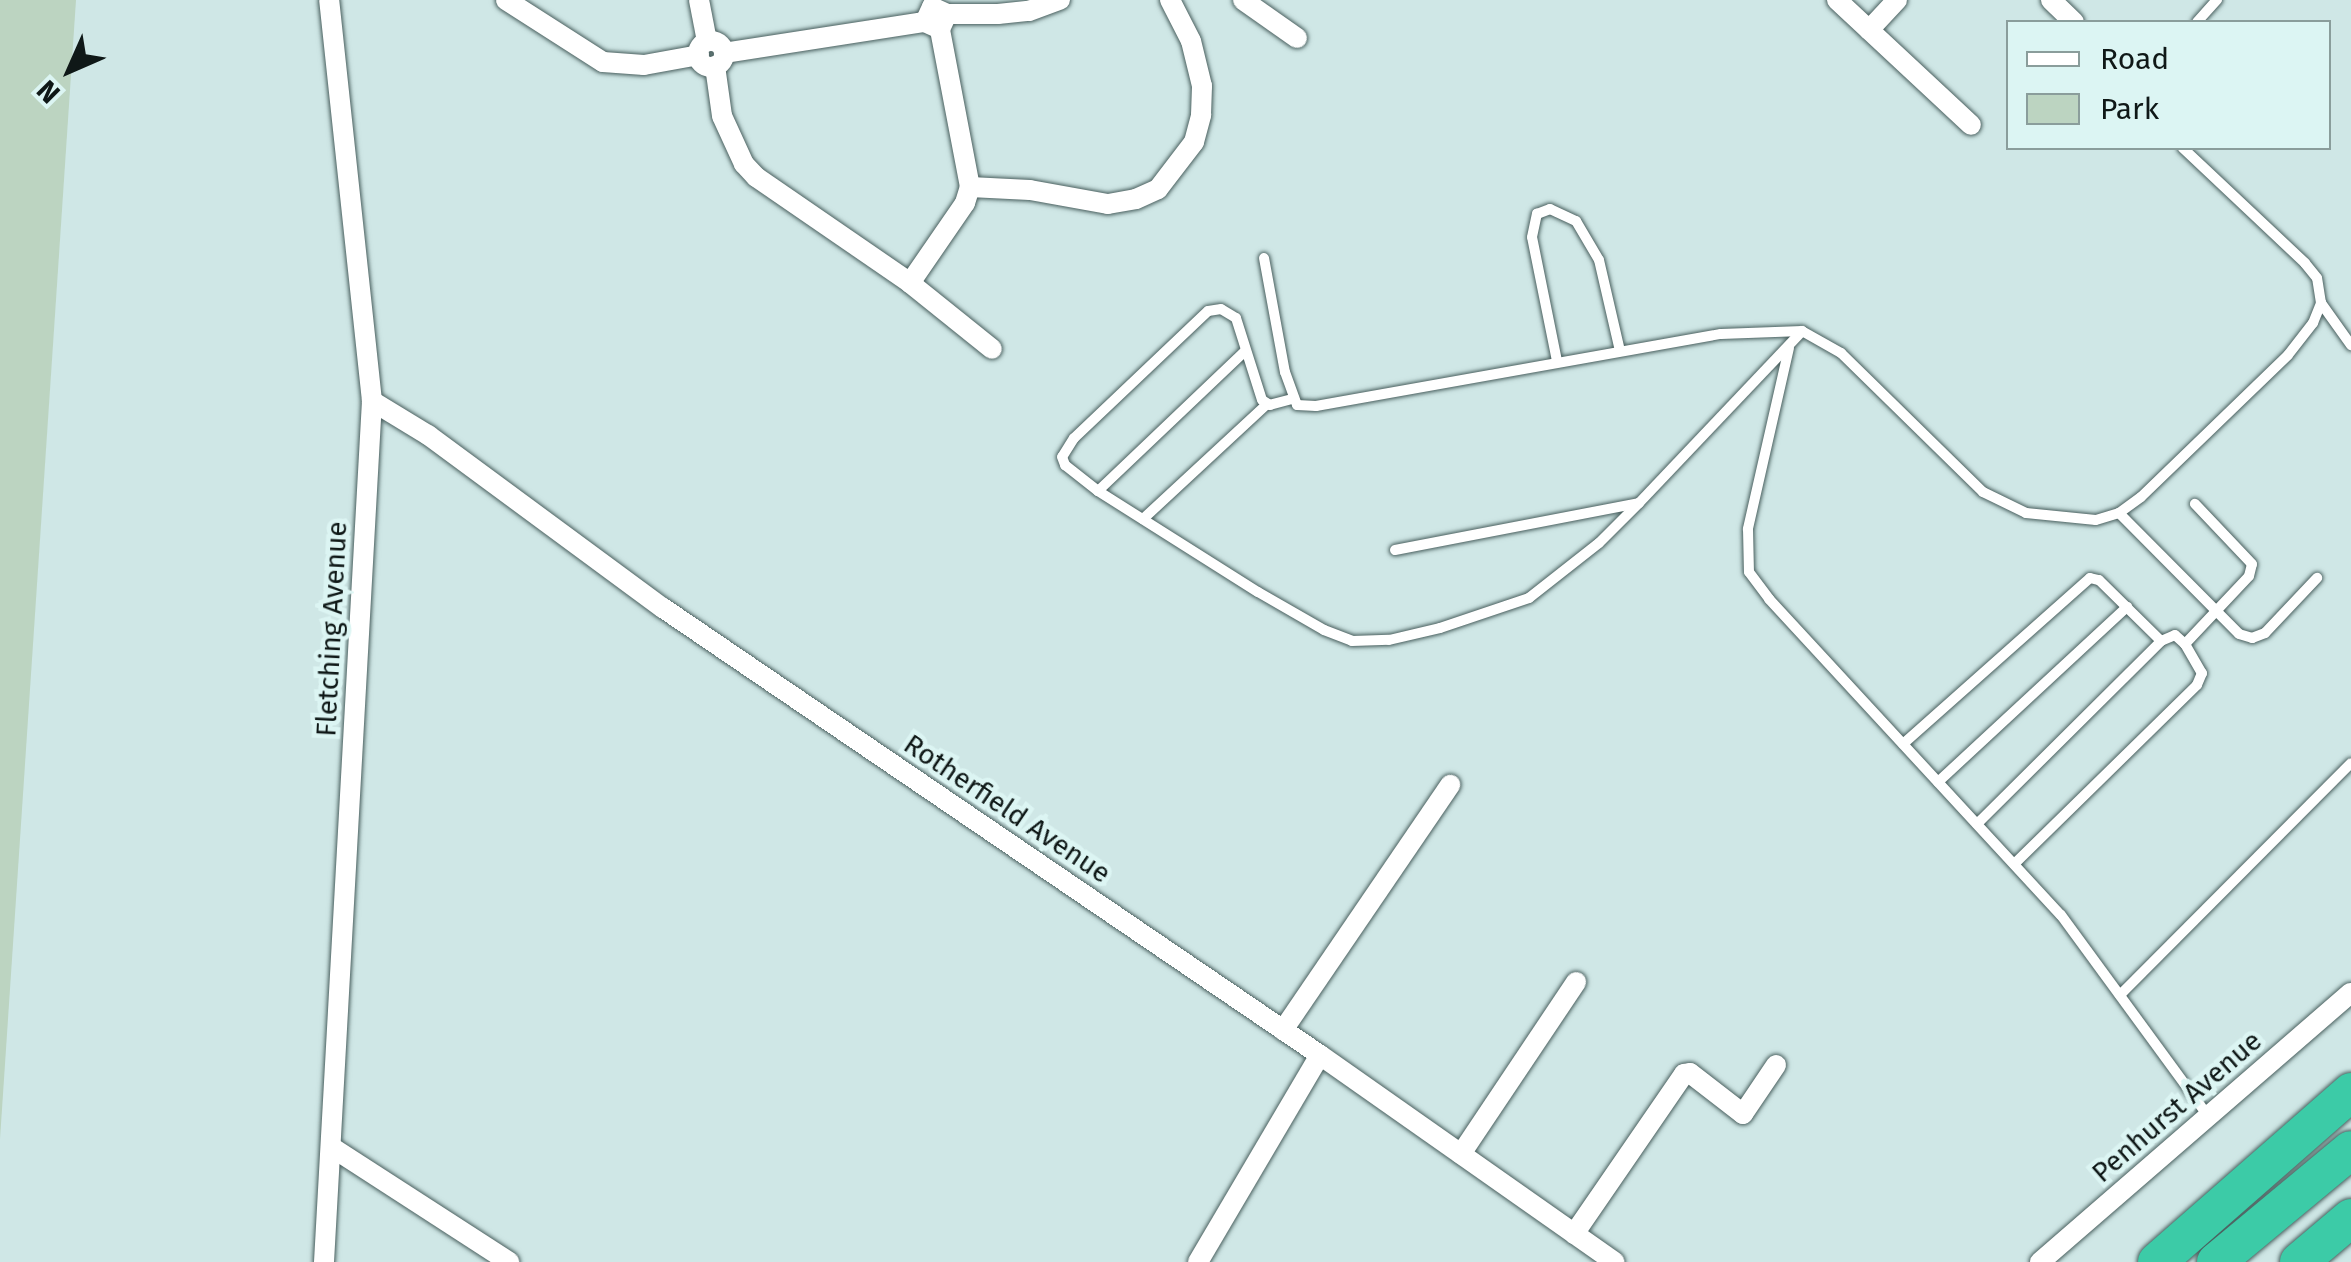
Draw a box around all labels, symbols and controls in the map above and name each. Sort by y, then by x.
north arrow [20,20,120,120]
legend [2006,20,2331,150]
text: Road [2100,41,2169,77]
text: N [30,73,67,110]
text: Park [2100,91,2159,127]
street label: Fletching Avenue [310,521,354,737]
street label: Rotherfield Avenue [897,727,1117,891]
street label: Penhurst Avenue [2085,1024,2269,1190]

